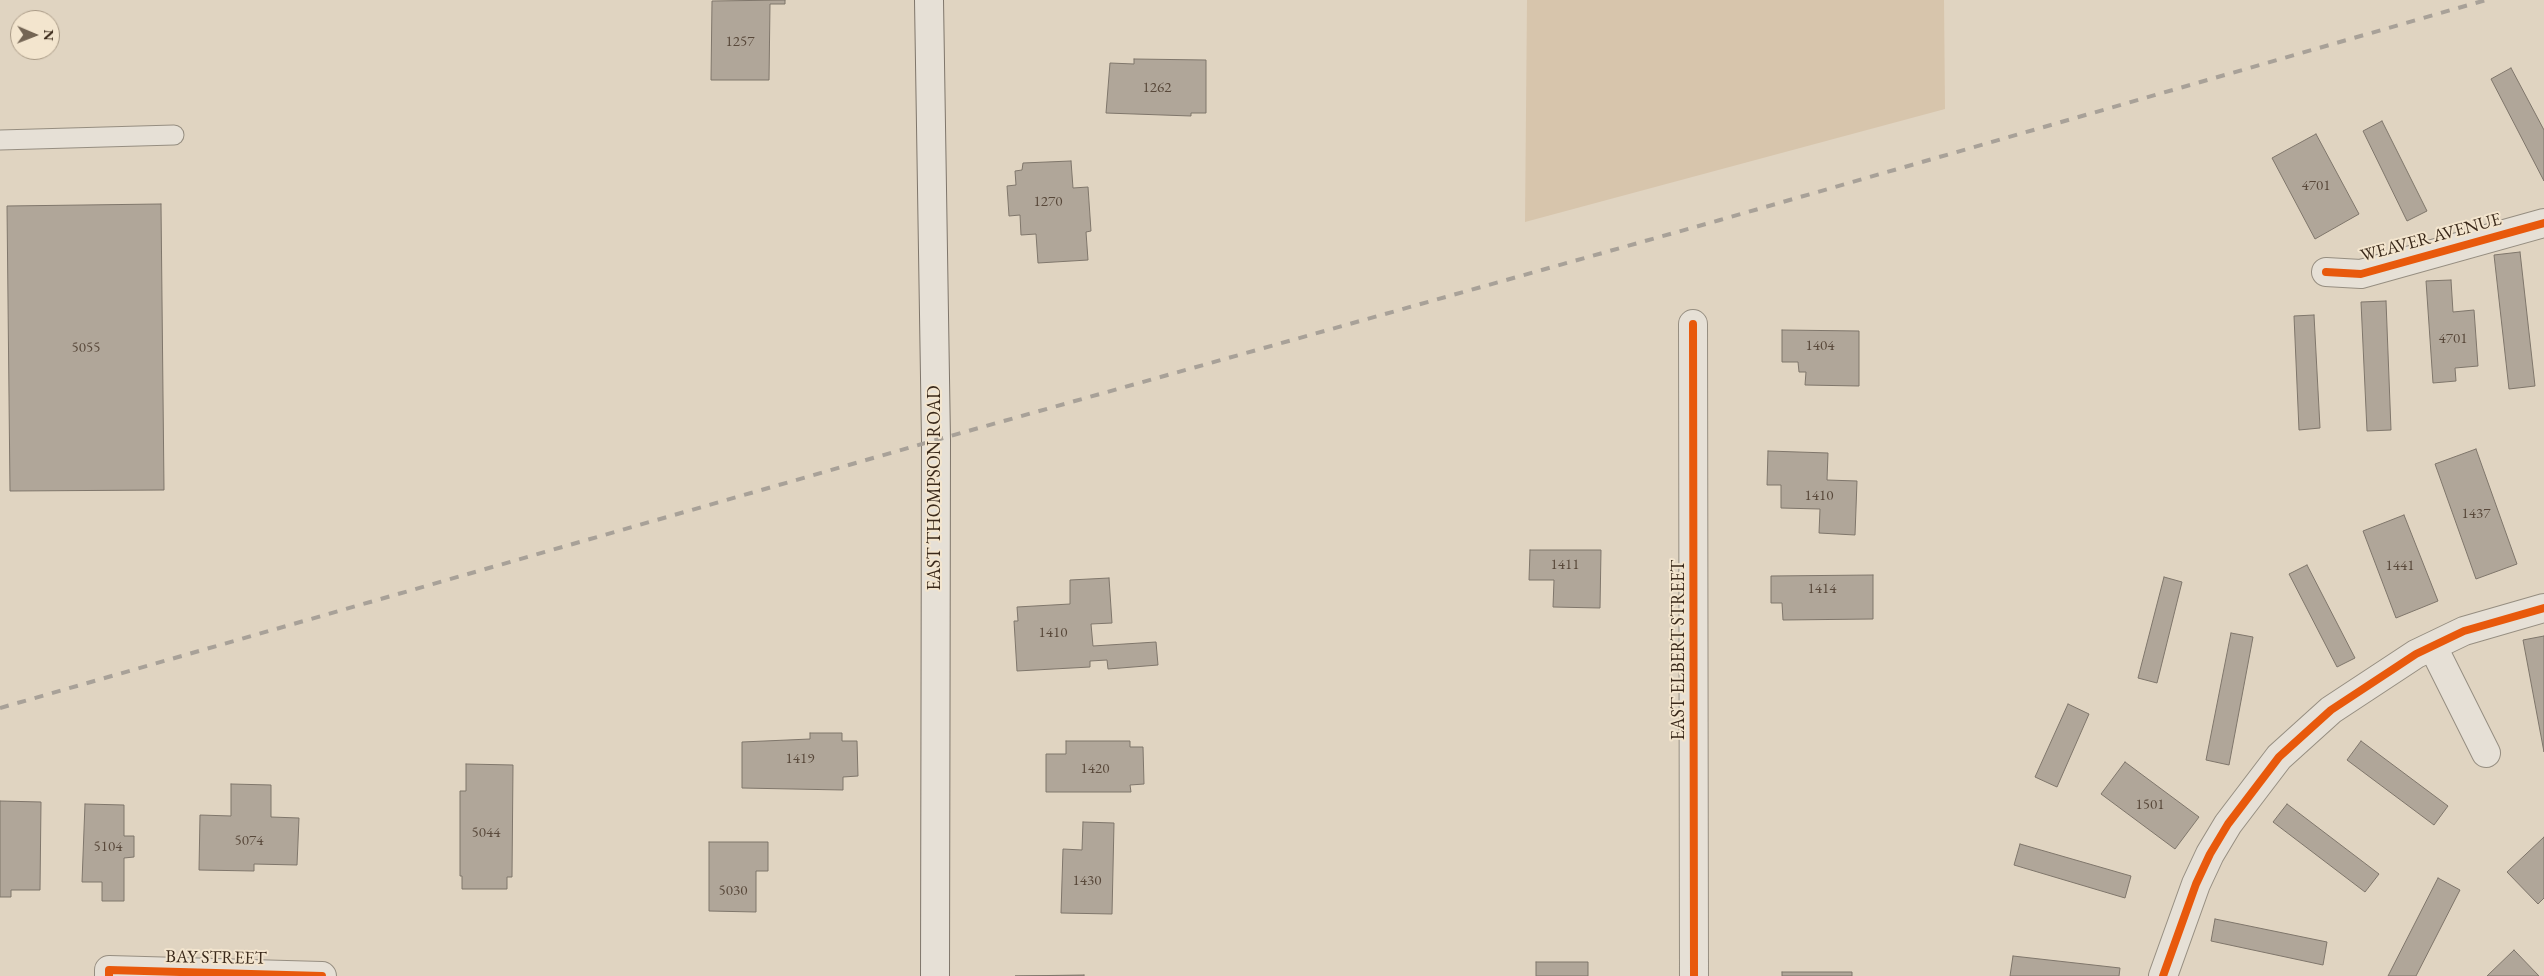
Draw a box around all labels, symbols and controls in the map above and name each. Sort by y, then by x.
north arrow [10,10,60,60]
text: N [40,29,58,41]
house number: 1257 [726,33,754,51]
house number: 1262 [1143,79,1171,97]
house number: 4701 [2302,177,2330,195]
house number: 1270 [1034,193,1062,211]
street label: WEAVER AVENUE [2358,209,2504,267]
house number: 4701 [2439,330,2467,348]
house number: 1404 [1806,337,1834,355]
house number: 5055 [72,339,100,357]
street label: EAST THOMPSON ROAD [924,385,946,591]
house number: 1410 [1805,487,1833,505]
house number: 1437 [2462,505,2490,523]
house number: 1411 [1551,556,1579,574]
house number: 1441 [2386,557,2414,575]
street label: EAST ELBERT STREET [1668,560,1690,740]
house number: 1414 [1808,580,1836,598]
house number: 1410 [1039,624,1067,642]
house number: 1419 [786,750,814,768]
house number: 1420 [1081,760,1109,778]
house number: 1501 [2136,796,2164,814]
house number: 5044 [472,824,500,842]
house number: 5074 [235,832,263,850]
house number: 5104 [94,838,122,856]
house number: 1430 [1073,872,1101,890]
house number: 5030 [719,882,747,900]
street label: BAY STREET [165,946,267,970]

